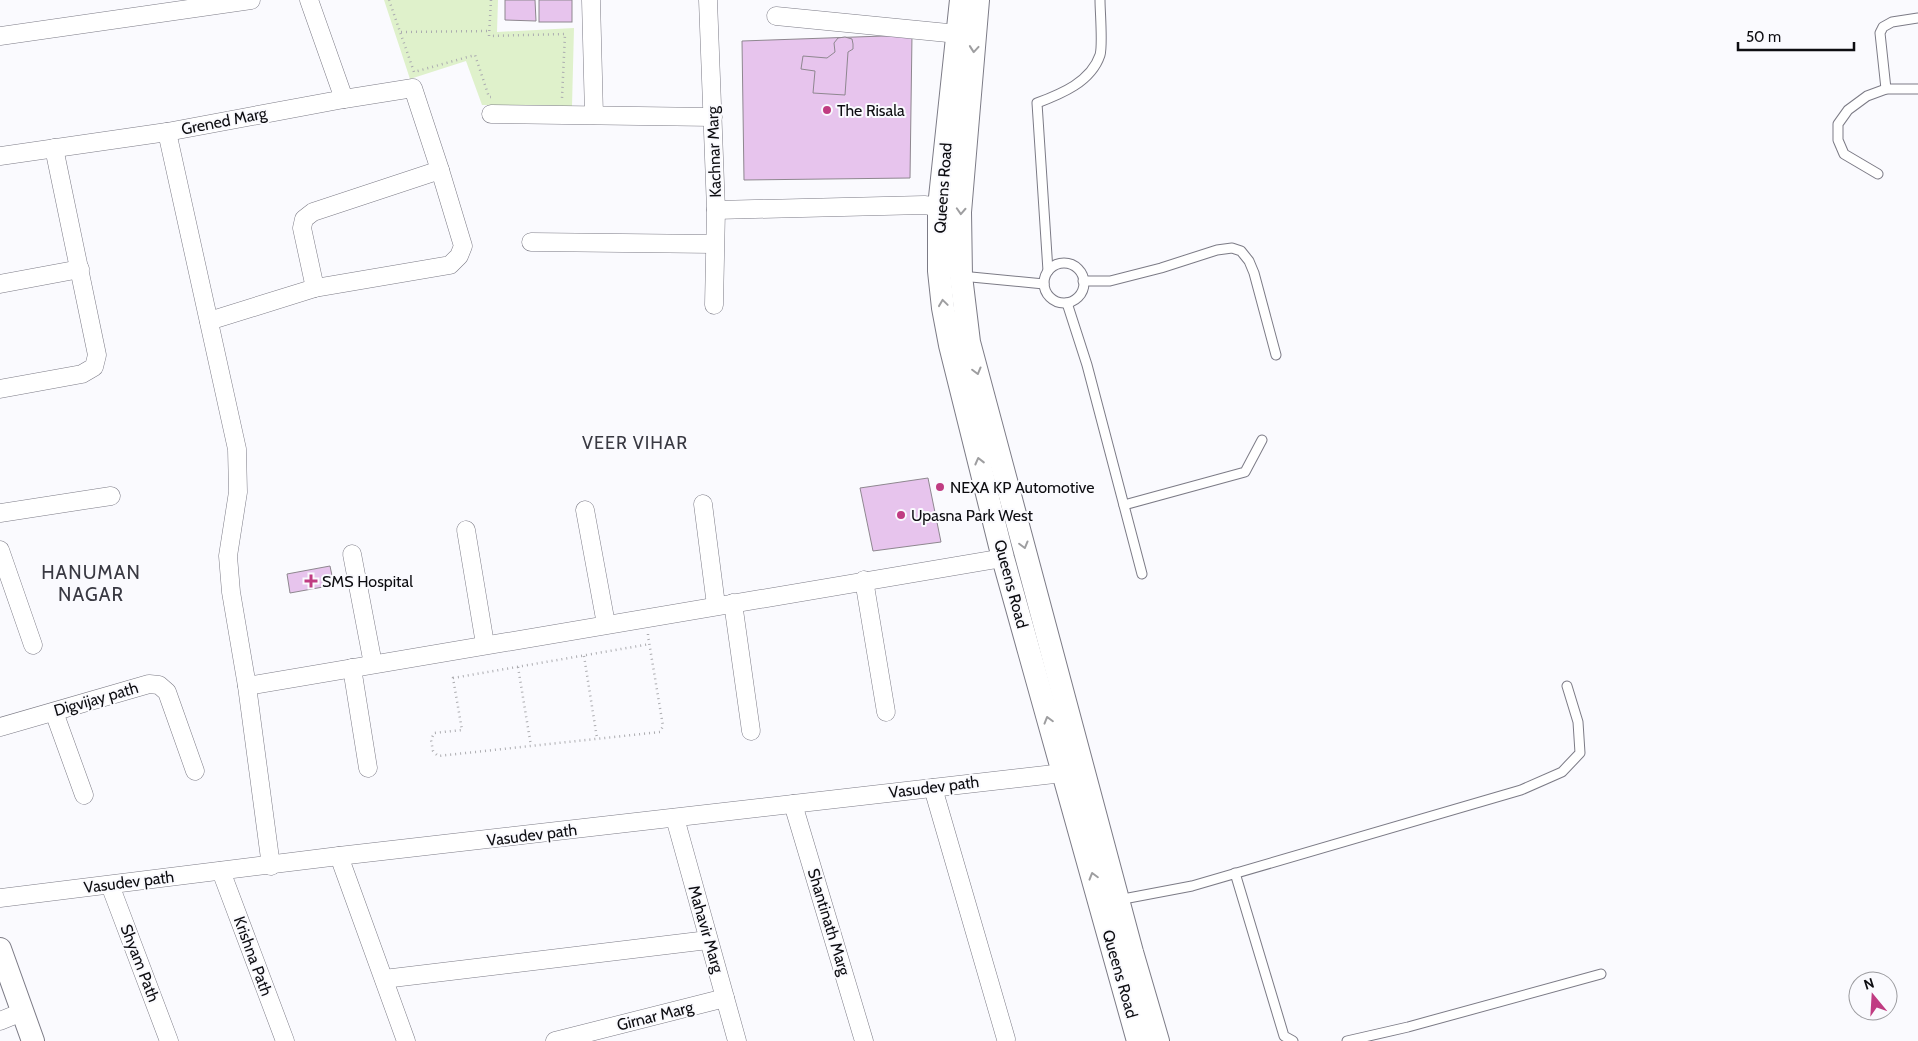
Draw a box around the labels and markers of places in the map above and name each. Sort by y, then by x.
place label: The Risala [837,101,905,120]
marker: The Risala [821,104,833,116]
place label: NEXA KP Automotive [950,478,1094,497]
marker: NEXA KP Automotive [934,481,946,493]
place label: Upasna Park West [911,506,1034,525]
marker: Upasna Park West [895,509,907,521]
place label: SMS Hospital [322,572,413,591]
marker: SMS Hospital [304,574,318,588]

